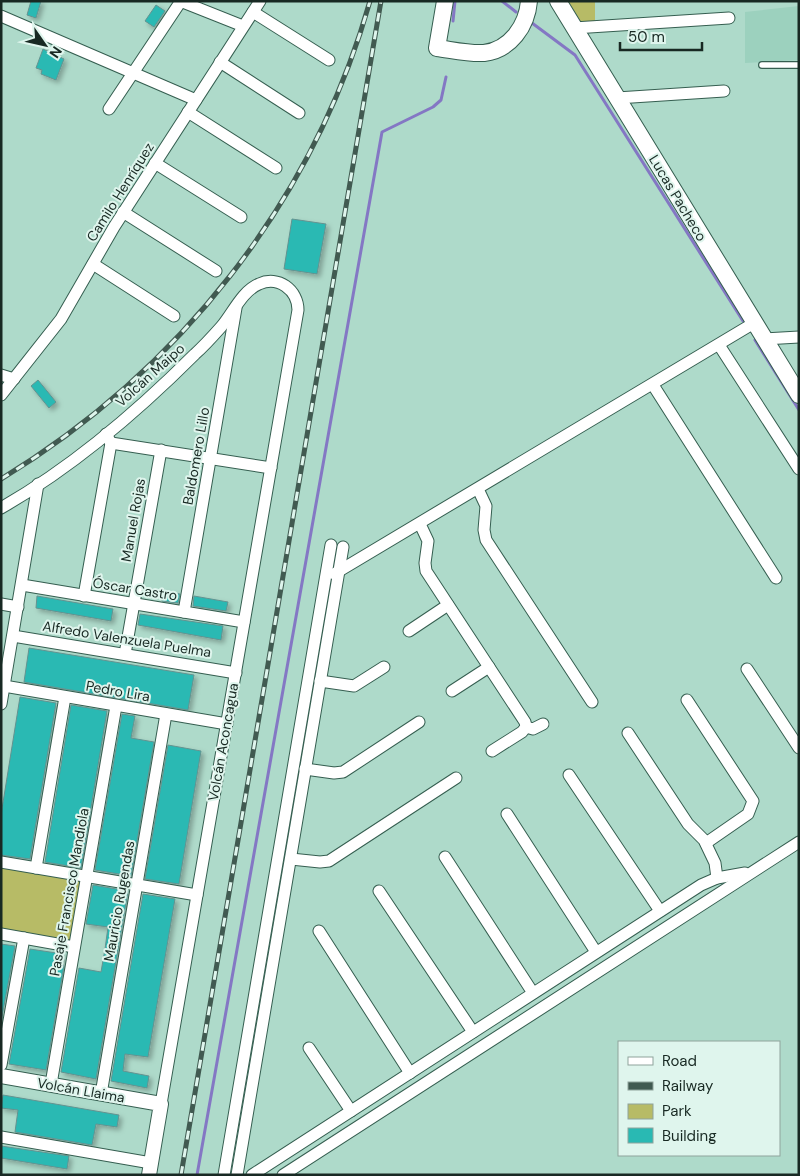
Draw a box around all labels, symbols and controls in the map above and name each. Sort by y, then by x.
north arrow [20,20,70,70]
scale bar [620,20,702,52]
text: 50 m [628,27,665,47]
text: N [45,43,66,62]
street label: Camilo Henríquez [82,139,158,245]
street label: Lucas Pacheco [645,152,711,244]
street label: Volcán Maipo [112,339,188,411]
street label: Baldomero Lillo [179,406,213,506]
street label: Manuel Rojas [117,477,149,563]
street label: Óscar Castro [91,573,179,605]
street label: Alfredo Valenzuela Puelma [41,617,213,661]
street label: Pedro Lira [84,676,152,706]
street label: Volcán Aconcagua [204,682,242,802]
street label: Pasaje Francisco Mandiola [45,806,93,978]
street label: Mauricio Rugendas [99,839,139,963]
legend [618,1041,780,1156]
text: Road [662,1051,697,1071]
street label: Volcán Llaima [36,1073,126,1107]
text: Railway [662,1076,714,1096]
text: Park [662,1101,692,1121]
text: Building [662,1126,717,1146]

